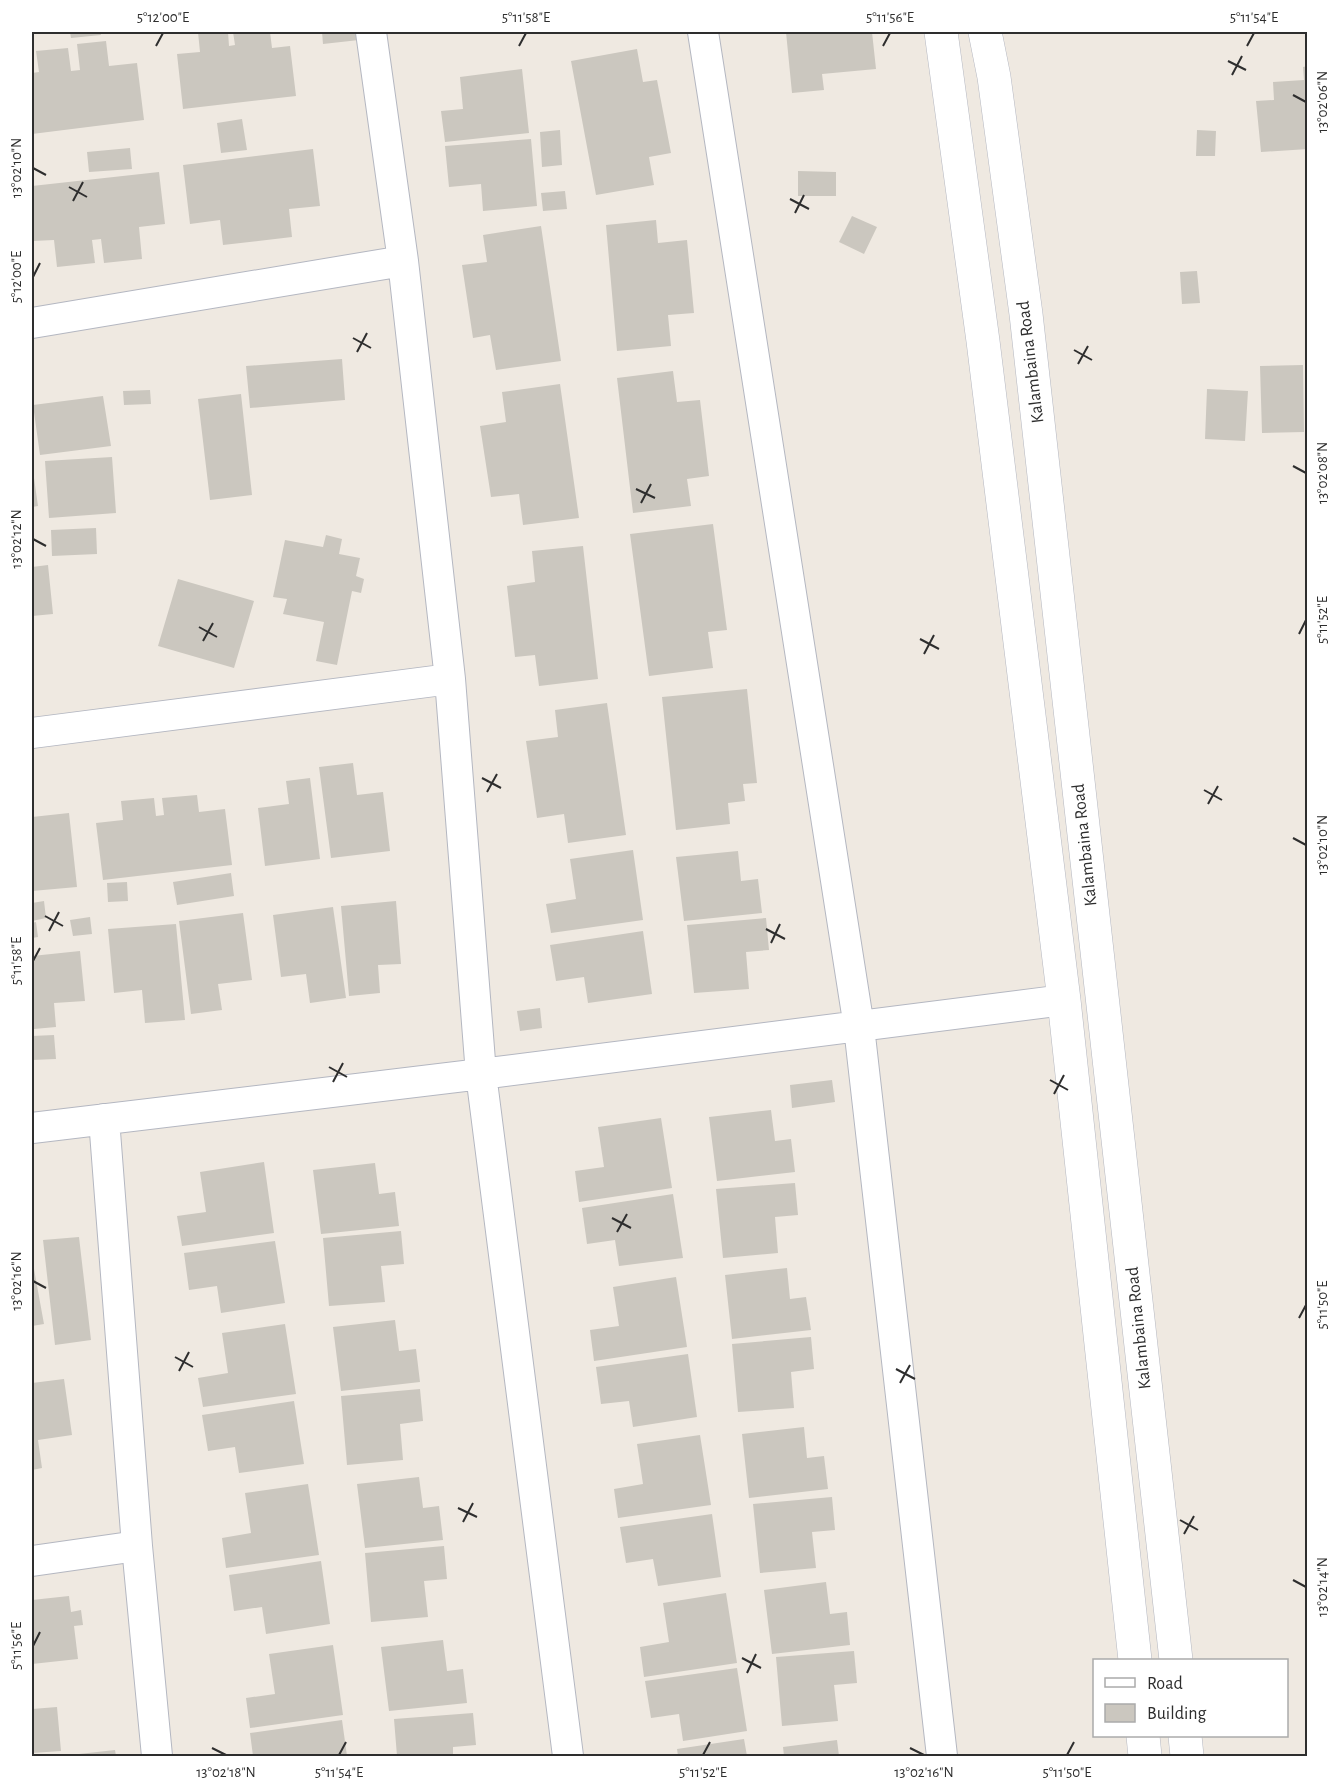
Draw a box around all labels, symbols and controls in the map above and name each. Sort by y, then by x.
text: 5°12'00"E [137,10,189,25]
text: 5°11'58"E [502,10,550,25]
text: 5°11'56"E [866,10,914,25]
text: 5°11'54"E [1230,10,1278,25]
text: 13°02'06"N [1315,71,1330,133]
text: 13°02'10"N [9,138,24,198]
text: 5°12'00"E [9,251,24,303]
street label: Kalambaina Road [1015,300,1047,424]
text: 13°02'08"N [1315,442,1330,504]
text: 13°02'12"N [9,509,24,569]
text: 5°11'52"E [1315,596,1330,644]
street label: Kalambaina Road [1070,783,1100,907]
text: 13°02'10"N [1315,815,1330,875]
text: 5°11'58"E [9,937,24,985]
text: 13°02'16"N [9,1251,24,1311]
street label: Kalambaina Road [1124,1266,1154,1390]
text: 5°11'50"E [1315,1280,1330,1330]
text: 13°02'14"N [1315,1557,1330,1617]
text: 5°11'56"E [9,1622,24,1670]
legend [1093,1659,1288,1737]
text: Road [1147,1675,1183,1693]
text: Building [1147,1705,1207,1723]
text: 13°02'18"N [196,1765,256,1780]
text: 5°11'54"E [315,1765,363,1780]
text: 5°11'52"E [679,1765,727,1780]
text: 13°02'16"N [894,1765,954,1780]
text: 5°11'50"E [1042,1765,1092,1780]

